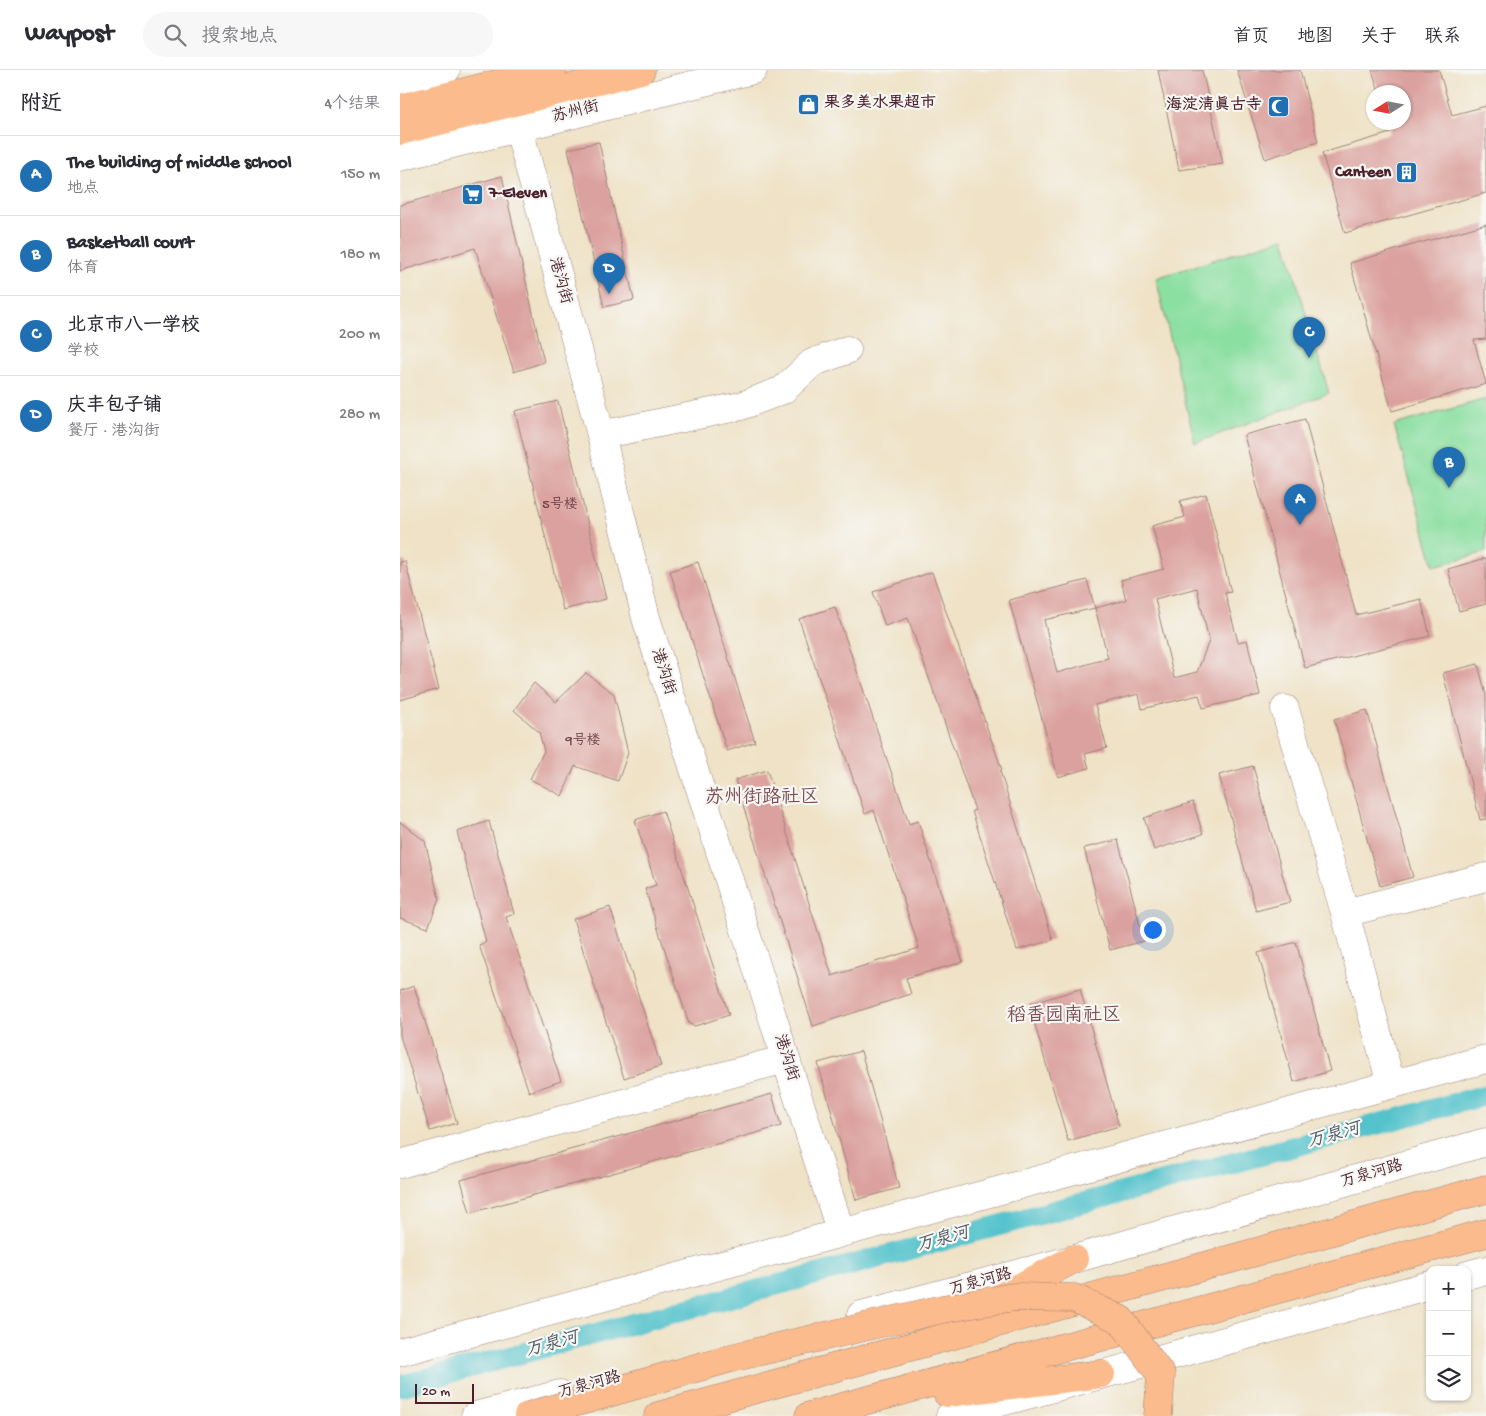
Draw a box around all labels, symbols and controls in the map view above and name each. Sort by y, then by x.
search box [143,12,493,57]
text: Waypost [25,20,113,49]
icon: search [161,21,189,49]
text: 搜索地点 [201,26,277,49]
text: 首页 [1233,27,1269,48]
text: 地图 [1297,27,1333,48]
text: 关于 [1361,27,1397,48]
text: 联系 [1425,27,1461,48]
north arrow [1366,85,1411,130]
shop icon: 果多美水果超市 [796,92,820,116]
text: 附近 [20,93,62,118]
place label: 果多美水果超市 [824,93,936,114]
mosque icon: 海淀清真古寺 [1266,94,1290,118]
place label: 海淀清真古寺 [1166,95,1262,116]
text: 4个结果 [324,96,380,115]
street label: 苏州街 [550,96,602,128]
text: The building of middle school [67,152,292,175]
building icon: Canteen [1395,161,1419,185]
place label: Canteen [1334,164,1391,183]
text: A [31,166,41,185]
text: 150 m [341,166,380,185]
text: 地点 [67,180,99,199]
supermarket icon: 7-Eleven [461,182,485,206]
place label: 7-Eleven [488,185,547,204]
text: Basketball court [67,232,193,255]
text: B [32,246,40,265]
text: 180 m [341,246,380,265]
pin: D [593,253,625,294]
street label: 港沟街 [544,255,575,307]
text: 体育 [67,260,99,279]
text: 北京市八一学校 [67,315,200,338]
pin: C [1293,317,1325,358]
text: C [32,326,40,345]
text: 200 m [339,326,380,345]
text: 学校 [67,343,99,362]
text: 庆丰包子铺 [67,395,162,418]
text: D [31,406,41,425]
text: 280 m [339,406,380,425]
text: 餐厅 · 港沟街 [67,423,160,442]
pin: B [1433,447,1465,488]
pin: A [1284,484,1316,525]
house number: 5号楼 [542,496,578,514]
street label: 港沟街 [646,646,679,698]
house number: 9号楼 [564,732,601,750]
district label: 苏州街路社区 [705,786,819,810]
your location [1140,917,1166,943]
district label: 稻香园南社区 [1007,1004,1121,1028]
street label: 港沟街 [769,1032,802,1084]
water label: 万泉河 [1305,1117,1366,1153]
street label: 万泉河路 [1338,1155,1405,1193]
water label: 万泉河 [914,1221,975,1257]
street label: 万泉河路 [947,1264,1014,1300]
map controls [1426,1266,1471,1401]
button: + [1426,1266,1471,1311]
button: − [1426,1311,1471,1356]
water label: 万泉河 [523,1326,584,1362]
button: layers [1426,1356,1471,1401]
street label: 万泉河路 [556,1367,623,1403]
scale bar [415,1381,474,1404]
text: 20 m [422,1384,450,1401]

